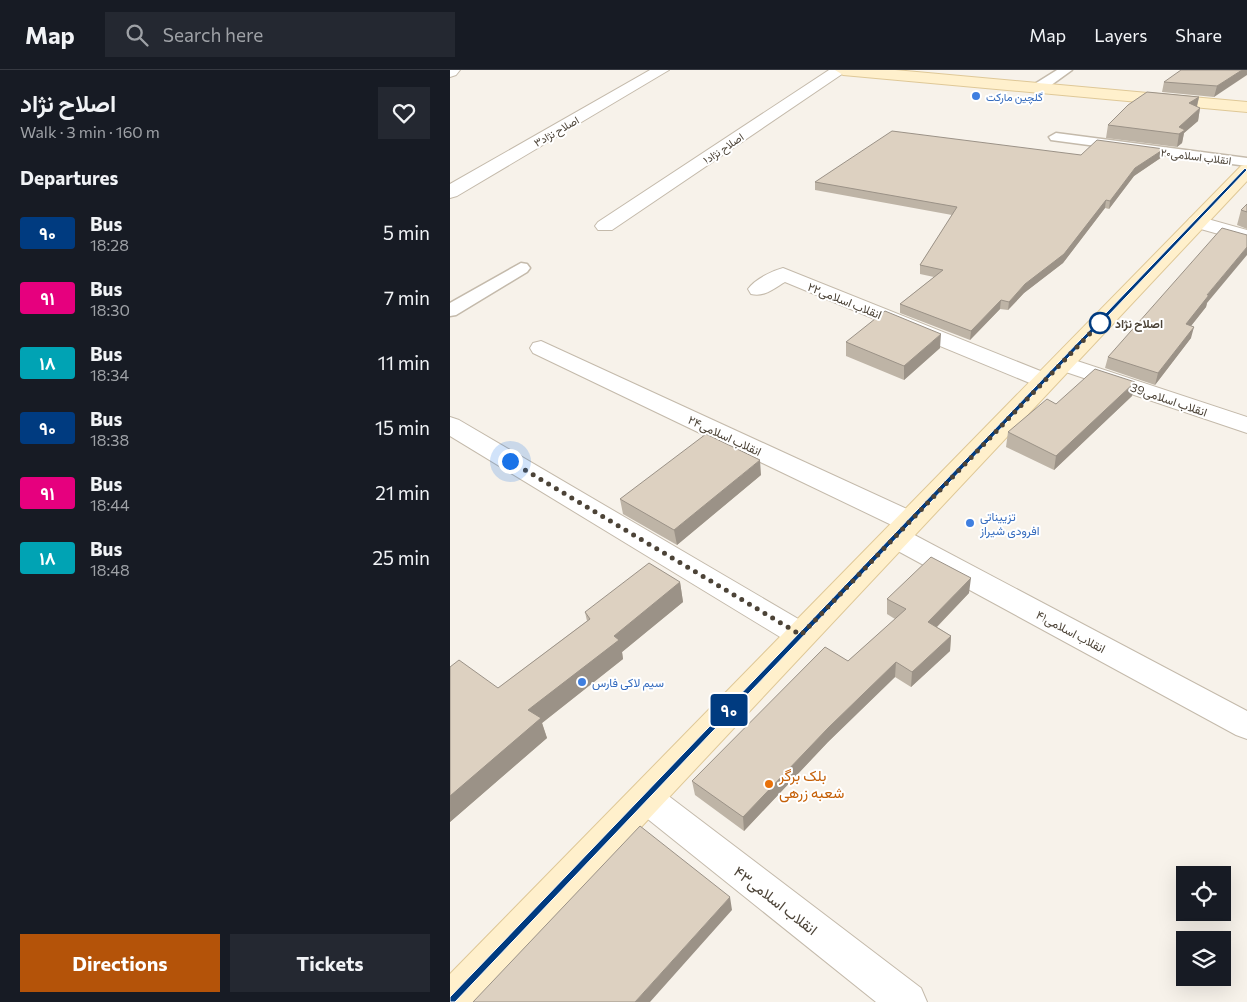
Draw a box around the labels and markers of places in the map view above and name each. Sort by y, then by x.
marker: گلچین مارکت [970,90,982,102]
place label: گلچین مارکت [986,90,1043,105]
marker: اصلاح نژاد [1089,312,1111,334]
place label: اصلاح نژاد [1115,316,1163,332]
place label: تزییناتی افرودی شیراز [979,509,1040,539]
marker: تزییناتی افرودی شیراز [964,517,976,529]
place label: سیم لاکی فارس [592,675,664,691]
marker: سیم لاکی فارس [576,676,588,688]
place label: بلک برگر شعبه زرهی [778,766,844,803]
marker: بلک برگر شعبه زرهی [763,778,775,790]

